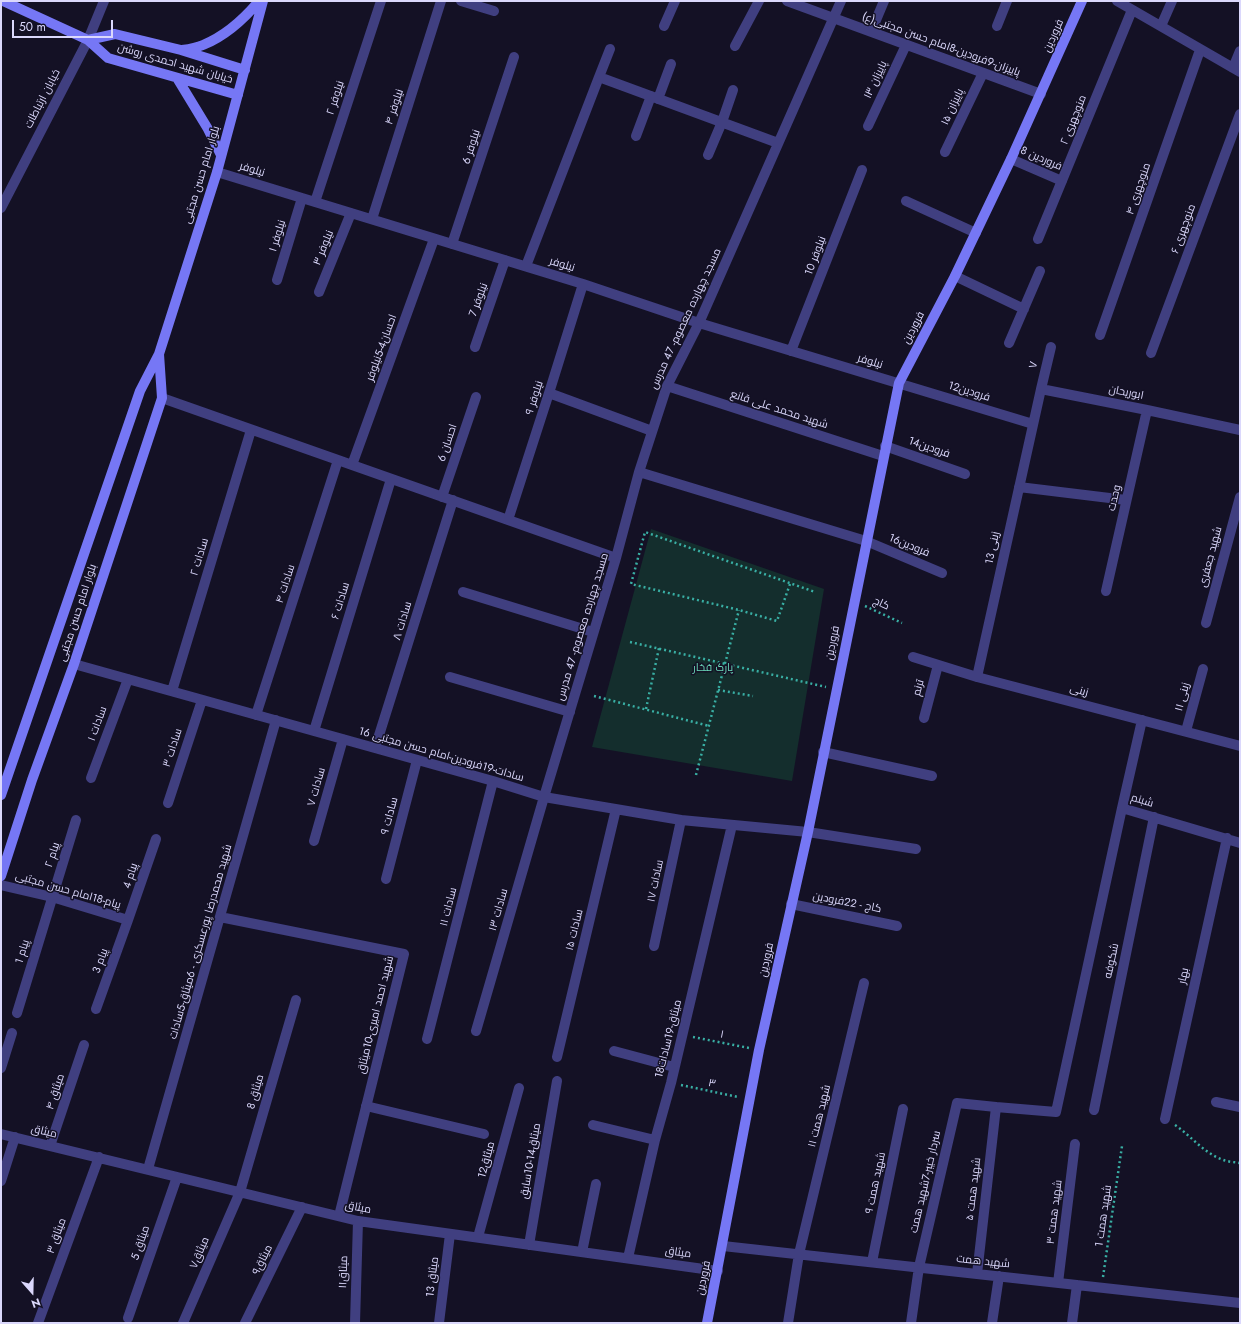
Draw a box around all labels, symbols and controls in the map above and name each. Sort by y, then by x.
street label: پاییزان-9فرودین-8امام حسن مجتبی(ع) [860,10,1022,80]
scale bar [14,12,115,38]
street label: فروردین [1041,17,1067,55]
text: 50 m [19,18,46,36]
street label: خیابان شهید احمدی روشن [116,41,234,87]
street label: پاییزان ۱۳ [862,59,890,101]
street label: خیابان ارتباطات [22,67,64,131]
street label: نیلوفر ۲ [324,79,348,117]
street label: پاییزان ۱۵ [939,87,967,127]
street label: نیلوفر ۴ [383,88,407,126]
street label: منوچهری ۲ [1058,93,1090,147]
street label: بلوار امام حسن مجتبی [181,125,223,225]
street label: نیلوفر 6 [460,128,484,166]
street label: 8 فروردین [1018,144,1064,174]
street label: نیلوفر [238,160,266,180]
street label: منوچهری ۴ [1124,161,1154,217]
street label: منوچهری ۶ [1169,202,1199,256]
street label: نیلوفر ۱ [267,218,289,254]
street label: نیلوفر ۳ [311,229,337,267]
street label: نیلوفر 10 [803,235,829,277]
street label: مسجد چهارده معصوم- 47 مدرس [648,247,724,391]
street label: نیلوفر [548,255,576,275]
street label: نیلوفر 7 [467,281,491,319]
street label: فروردین [900,310,928,346]
street label: احسان4-5نیلوفر [364,313,400,383]
street label: نیلوفر [856,352,884,372]
street label: ۷ [1027,360,1041,370]
street label: نیلوفر ۹ [523,379,547,417]
street label: 12فرودین [946,379,992,405]
street label: ابوریحان [1107,383,1145,403]
street label: شهید محمد علی قانع [729,388,829,432]
street label: احسان 6 [435,423,461,463]
street label: 14فرودین [906,435,952,461]
street label: وحدت [1106,484,1124,512]
street label: شهید جعفری [1197,525,1225,589]
street label: زینی 13 [983,530,1003,566]
street label: 16فرودین [887,532,931,560]
street label: سادات ۲ [188,537,212,577]
street label: مسجد چهارده معصوم- 47 مدرس [554,552,612,702]
street label: بلوار امام حسن مجتبی [56,563,100,663]
street label: سادات ۴ [274,563,298,605]
street label: سادات ۶ [329,581,353,621]
street label: کاج [871,595,891,613]
street label: سادات ۸ [391,600,415,642]
street label: فروردین [823,625,843,661]
park label: پارک فخار [693,661,733,675]
street label: ترنم [910,678,928,698]
street label: زینی ۱۱ [1173,681,1193,713]
street label: زینی [1068,682,1090,700]
street label: سادات ‍‍۱ [86,705,110,743]
street label: سادات-19فرودین-امام حسن مجتبی 16 [357,725,525,785]
street label: سادات ۳ [161,727,185,769]
street label: سادات ۷ [305,766,329,808]
street label: شبنم [1129,791,1155,811]
street label: سادات ۹ [379,796,401,836]
street label: پیام ۲ [43,841,63,869]
street label: شهید محمدرضا پورعسکری - 6میثاق-5سادات [167,843,235,1041]
street label: سادات ۱۷ [645,859,667,903]
street label: پیام 4 [121,862,141,890]
street label: پیام-18امام حسن مجتبی [14,870,122,912]
street label: سادات ۱۱ [438,886,460,928]
street label: سادات ۱۳ [487,887,511,933]
street label: کاج - 22فرودین [811,890,883,916]
street label: سادات ۱۵ [564,908,586,952]
street label: پیام 1 [13,938,33,966]
street label: فروردین [757,942,777,978]
street label: شکوفه [1102,942,1122,980]
street label: پیام 3 [90,947,112,975]
street label: شهید احمد امیری-10میثاق [355,955,397,1075]
street label: بهار [1176,967,1192,985]
street label: 18میثاق-19سادات [653,999,685,1079]
street label: ۱ [719,1028,725,1042]
street label: میثاق ۴ [44,1072,68,1112]
street label: میثاق 8 [245,1073,267,1111]
street label: ۳ [707,1077,717,1091]
street label: شهید همت ۱۱ [806,1083,834,1149]
street label: میثاق [30,1122,58,1142]
street label: میثاق14-10سابق [518,1122,544,1200]
street label: سردار خیبر-7شهید همت [908,1130,944,1234]
street label: 12میثاق [476,1140,498,1180]
street label: شهید همت ۹ [863,1151,889,1215]
street label: شهید همت ۵ [964,1157,984,1221]
street label: شهید همت ۳ [1045,1179,1065,1245]
street label: شهید همت 1 [1093,1184,1115,1248]
street label: میثاق [344,1199,372,1217]
street label: میثاق ۳ [44,1216,70,1256]
street label: میثاق 5 [129,1224,153,1262]
street label: میثاق۷ [187,1235,213,1271]
street label: میثاق۹ [250,1243,276,1277]
street label: میثاق [664,1245,692,1261]
street label: شهید همت [955,1253,1011,1271]
street label: میثاق۱۱ [337,1255,351,1289]
street label: میثاق 13 [424,1256,442,1298]
street label: فروردین [694,1260,714,1296]
north arrow [12,1272,52,1312]
text: N [29,1294,43,1312]

